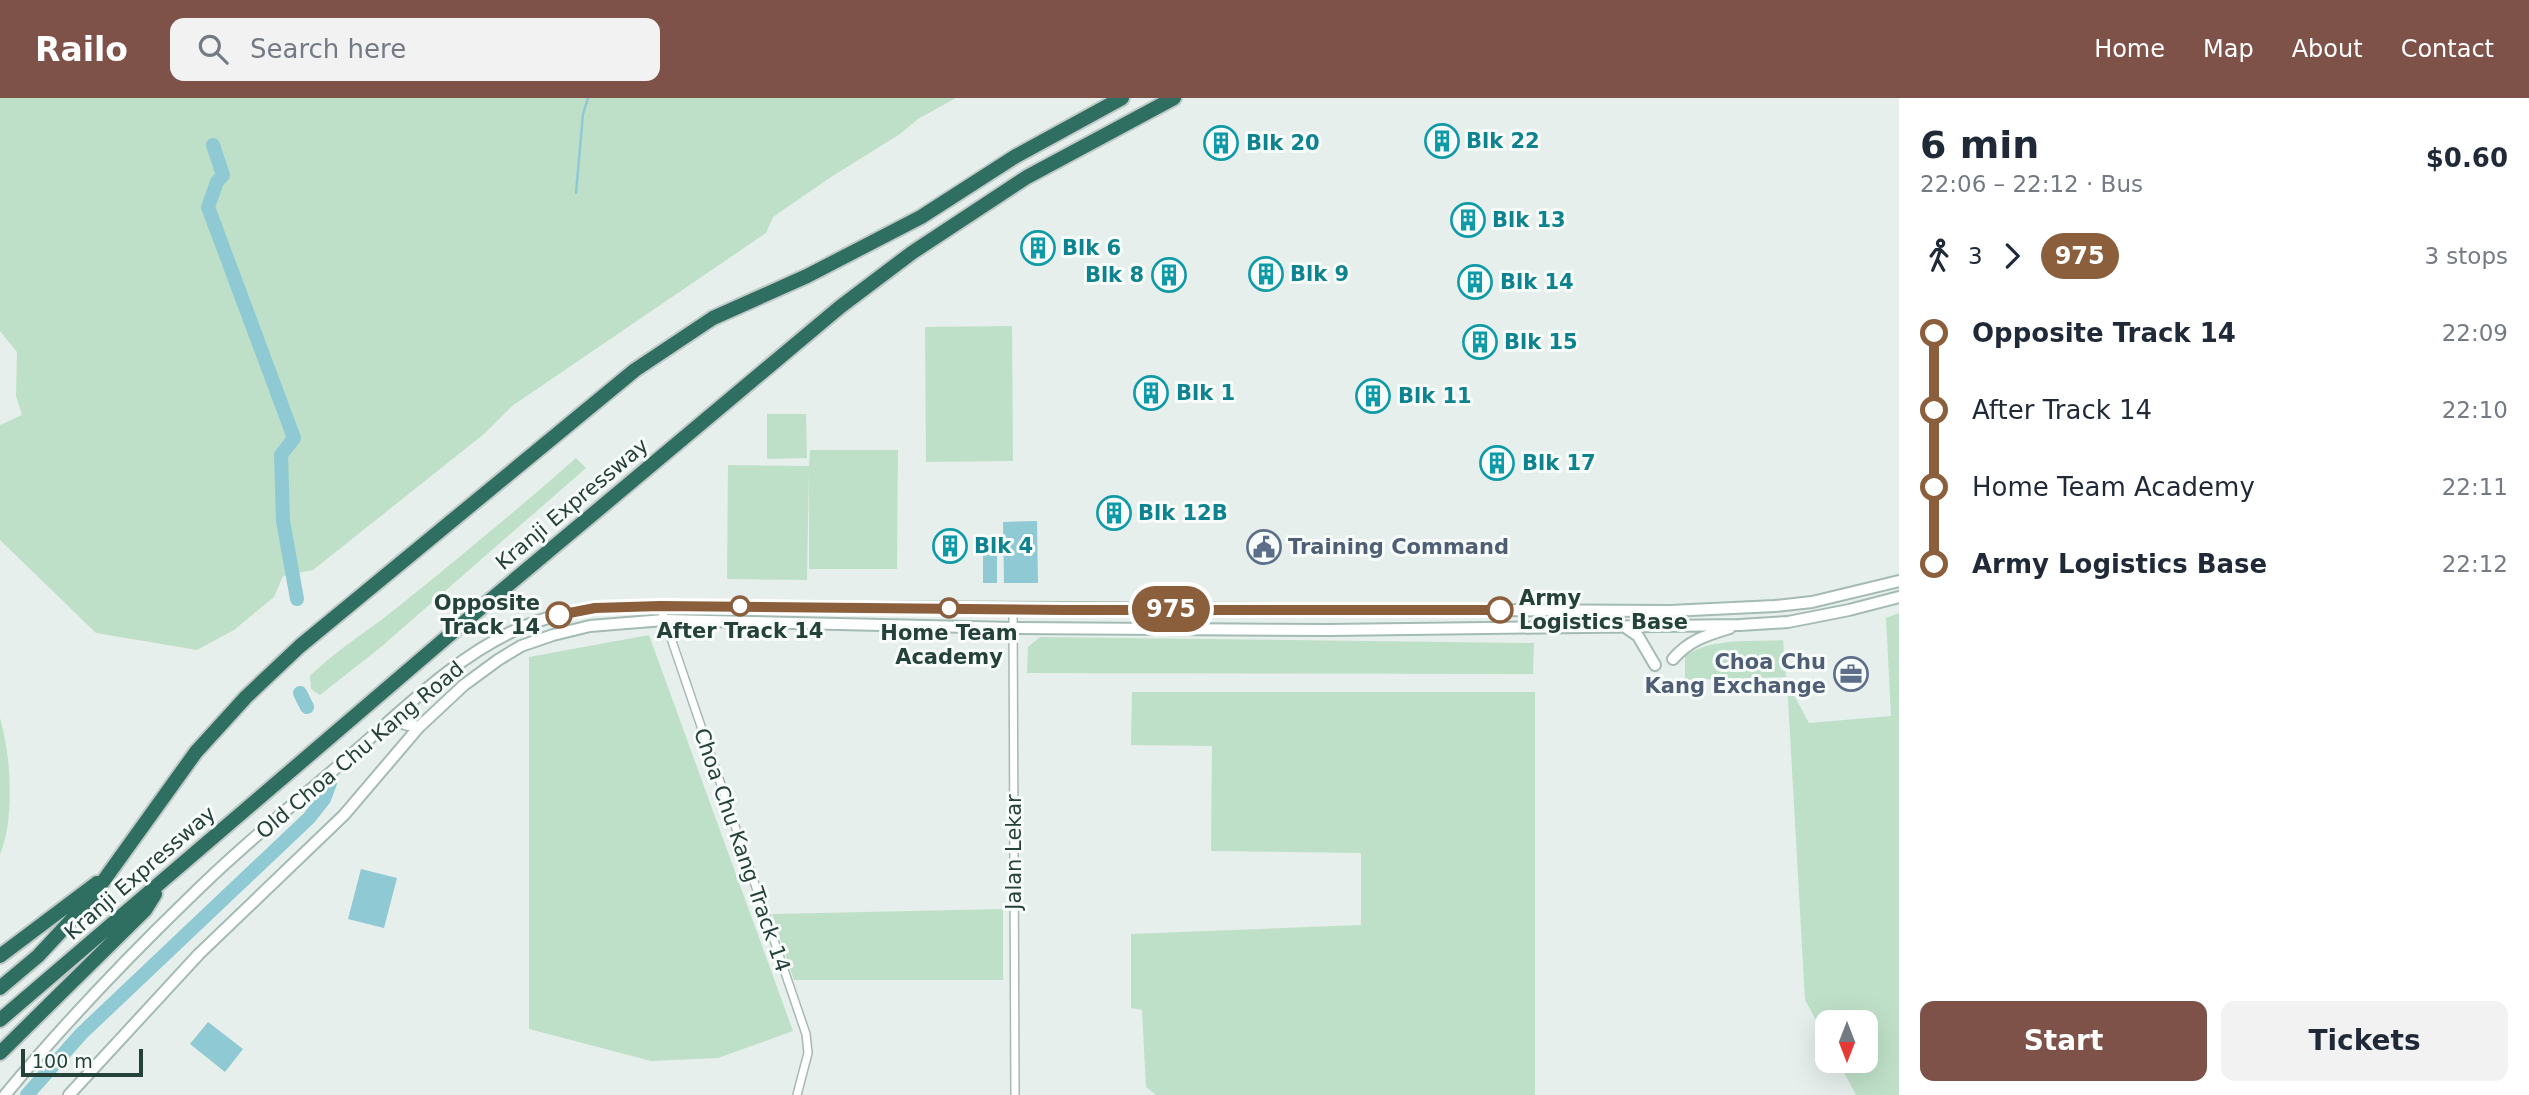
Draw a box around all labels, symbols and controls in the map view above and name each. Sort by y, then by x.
search box [170,18,660,81]
text: Railo [35,30,128,69]
icon: search [194,30,232,68]
text: Search here [250,34,406,64]
text: Home [2094,35,2165,63]
text: Map [2203,35,2254,63]
text: About [2292,35,2363,63]
text: Contact [2401,35,2494,63]
building icon: Blk 22 [1423,122,1461,160]
text: 6 min [1920,123,2039,167]
building icon: Blk 20 [1202,124,1240,162]
place label: Blk 22 [1466,129,1540,153]
place label: Blk 20 [1246,131,1320,155]
text: $0.60 [2426,143,2508,173]
text: 22:06 – 22:12 · Bus [1920,171,2143,197]
building icon: Blk 13 [1449,201,1487,239]
place label: Blk 13 [1492,208,1566,232]
building icon: Blk 6 [1019,229,1057,267]
place label: Blk 6 [1062,236,1121,260]
icon: walk [1920,237,1958,275]
icon: forward [1993,237,2031,275]
text: 975 [2055,242,2105,270]
text: 3 [1968,243,1983,269]
text: 3 stops [2424,243,2508,269]
building icon: Blk 9 [1247,255,1285,293]
building icon: Blk 8 [1150,256,1188,294]
place label: Blk 9 [1290,262,1349,286]
place label: Blk 8 [1085,263,1144,287]
building icon: Blk 14 [1456,263,1494,301]
place label: Blk 14 [1500,270,1574,294]
text: Opposite Track 14 [1972,318,2236,348]
text: 22:09 [2442,320,2508,346]
building icon: Blk 15 [1461,323,1499,361]
place label: Blk 15 [1504,330,1578,354]
building icon: Blk 1 [1132,374,1170,412]
building icon: Blk 11 [1354,377,1392,415]
place label: Blk 1 [1176,381,1235,405]
place label: Blk 11 [1398,384,1472,408]
text: After Track 14 [1972,395,2152,425]
text: 22:10 [2442,397,2508,423]
street label: Kranji Expressway [491,433,653,575]
building icon: Blk 17 [1478,444,1516,482]
place label: Blk 17 [1522,451,1596,475]
text: Home Team Academy [1972,472,2255,502]
text: 22:11 [2442,474,2508,500]
building icon: Blk 12B [1095,494,1133,532]
place label: Blk 12B [1138,501,1228,525]
building icon: Blk 4 [931,527,969,565]
public building icon: Training Command [1245,528,1283,566]
place label: Blk 4 [974,534,1033,558]
place label: Training Command [1288,535,1509,559]
text: Army Logistics Base [1972,549,2267,579]
text: 22:12 [2442,551,2508,577]
line badge: 975 [1131,586,1211,632]
place label: Army Logistics Base [1519,586,1688,634]
place label: Opposite Track 14 [434,591,540,639]
text: 975 [1146,595,1196,623]
marker: After Track 14 [730,596,750,616]
marker: Army Logistics Base [1487,597,1513,623]
marker: Home Team Academy [939,598,959,618]
marker: Opposite Track 14 [546,602,572,628]
place label: After Track 14 [657,619,823,643]
place label: Home Team Academy [880,621,1018,669]
place label: Choa Chu Kang Exchange [1645,650,1826,698]
office icon: Choa Chu Kang Exchange [1832,655,1870,693]
street label: Old Choa Chu Kang Road [252,656,468,844]
street label: Choa Chu Kang Track 14 [689,725,795,975]
street label: Jalan Lekar [1002,794,1026,912]
street label: Kranji Expressway [60,801,220,945]
button: Start [1920,1001,2207,1081]
button: Tickets [2221,1001,2508,1081]
north arrow [1815,1010,1878,1073]
map controls [1815,1010,1878,1073]
scale bar [21,1046,144,1078]
text: 100 m [32,1050,93,1072]

